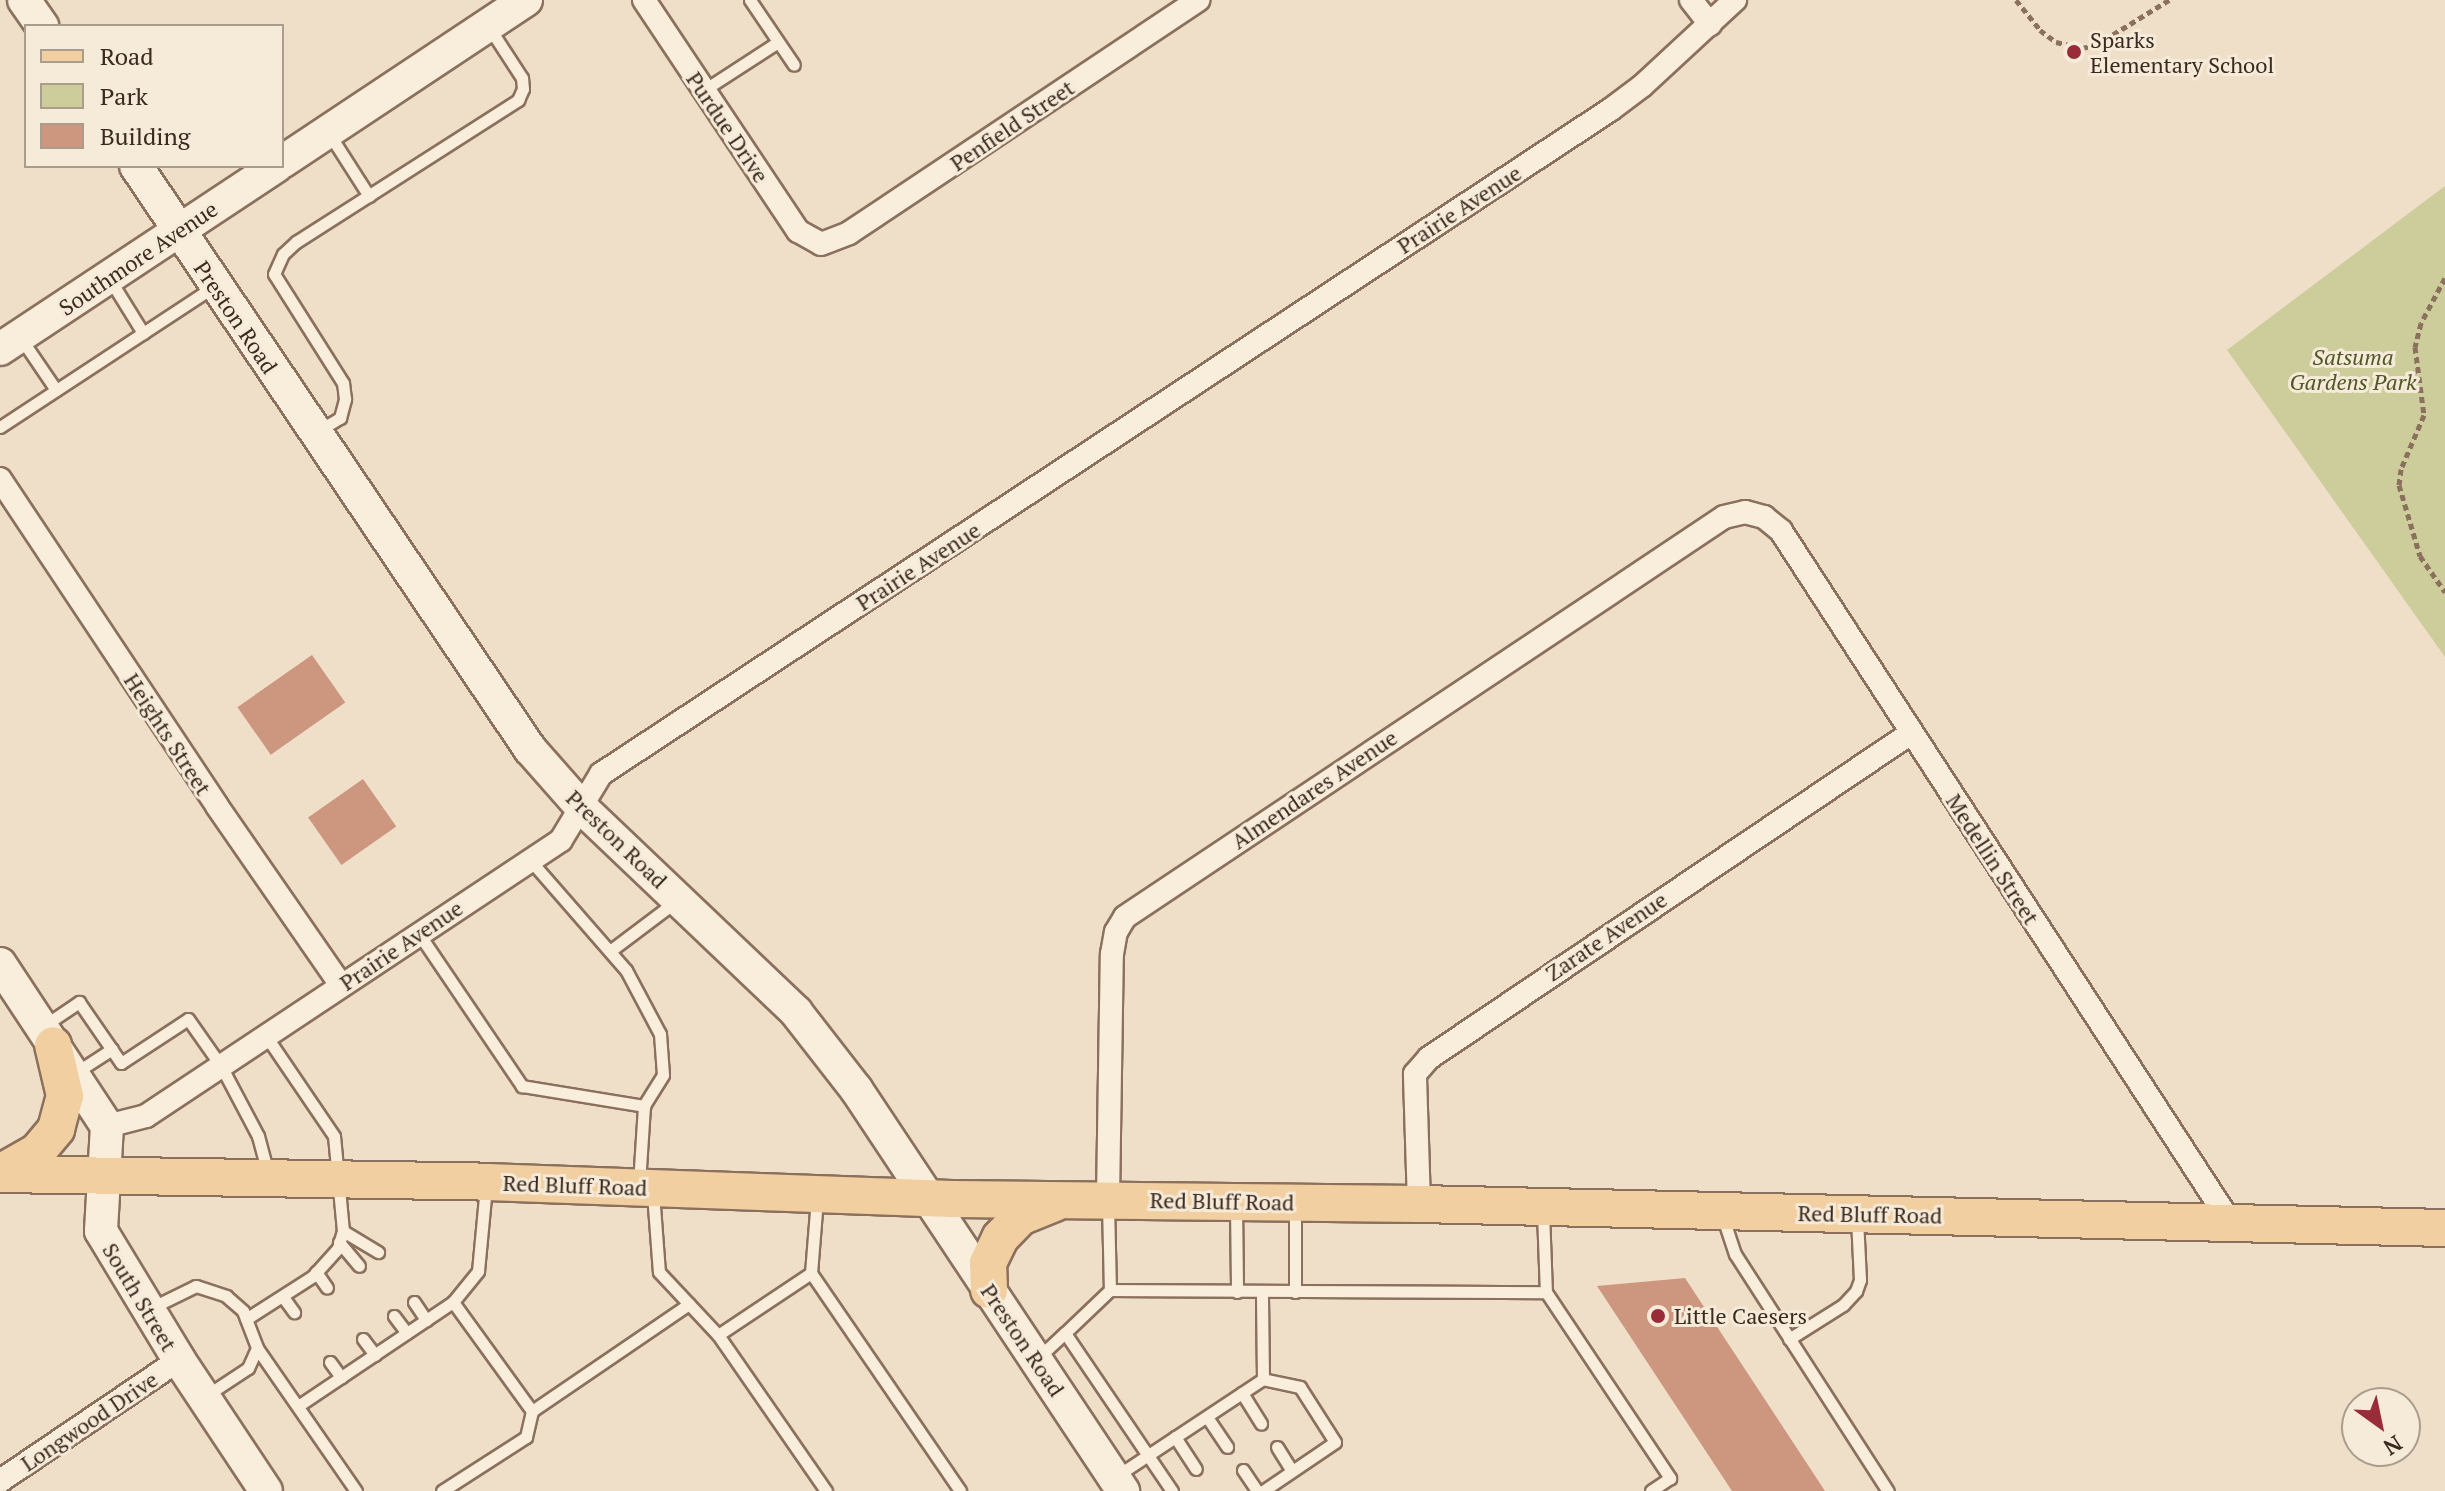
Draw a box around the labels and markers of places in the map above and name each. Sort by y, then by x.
place label: Sparks Elementary School [2090,26,2274,78]
marker: Sparks Elementary School [2065,43,2083,61]
place label: Little Caesers [1674,1303,1807,1329]
marker: Little Caesers [1649,1307,1667,1325]

